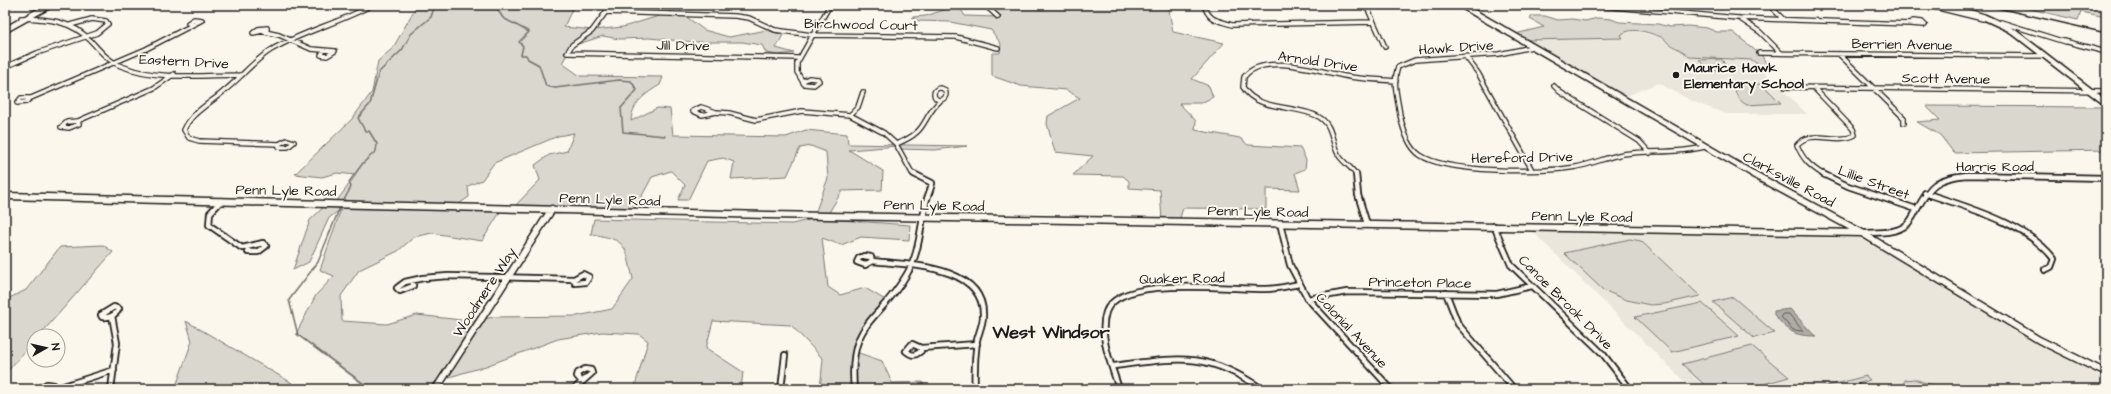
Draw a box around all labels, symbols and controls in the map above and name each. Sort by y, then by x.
street label: Birchwood Court [804,14,918,36]
street label: Berrien Avenue [1851,34,1953,56]
street label: Hawk Drive [1418,35,1495,61]
street label: Jill Drive [656,36,710,56]
street label: Arnold Drive [1277,46,1359,78]
street label: Eastern Drive [139,50,230,74]
place label: Maurice Hawk Elementary School [1684,58,1805,94]
street label: Scott Avenue [1902,68,1991,90]
marker: Maurice Hawk Elementary School [1671,70,1681,80]
street label: Hereford Drive [1471,147,1574,169]
street label: Clarksville Road [1739,147,1838,213]
street label: Harris Road [1956,157,2034,177]
street label: Lillie Street [1835,161,1912,205]
street label: Penn Lyle Road [235,180,337,202]
street label: Penn Lyle Road [559,188,661,212]
street label: Penn Lyle Road [883,195,985,217]
street label: Penn Lyle Road [1207,201,1309,223]
street label: Penn Lyle Road [1531,206,1633,228]
street label: Woodmere Way [448,243,522,341]
street label: Canoe Brook Drive [1514,251,1617,355]
street label: Quaker Road [1139,268,1225,290]
street label: Princeton Place [1368,272,1472,294]
street label: Colonial Avenue [1311,288,1392,373]
district label: West Windsor [991,320,1110,345]
north arrow [26,328,66,368]
text: N [47,342,63,351]

